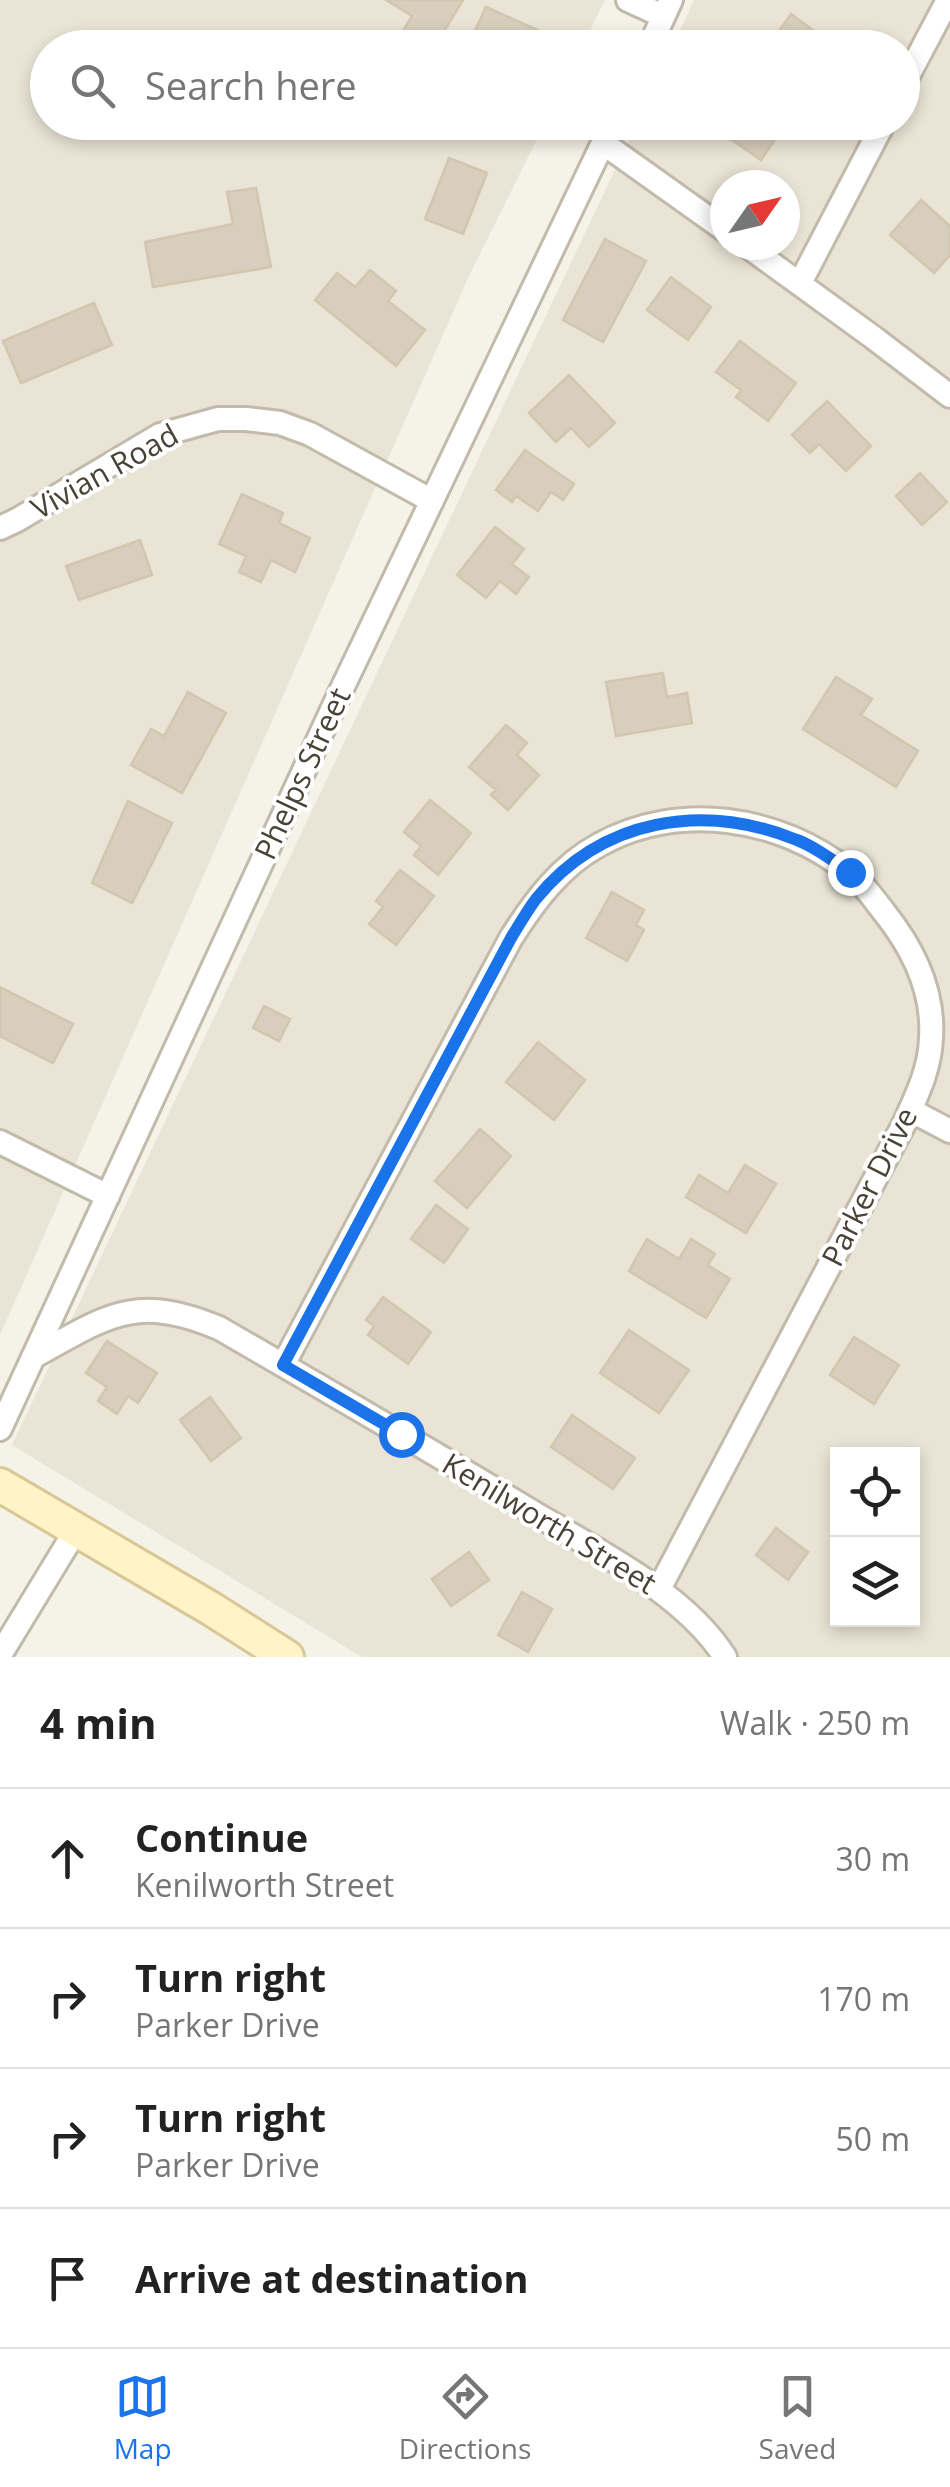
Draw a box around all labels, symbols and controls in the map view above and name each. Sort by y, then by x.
search box [30,30,920,140]
icon: search [65,58,120,113]
text: Search here [145,59,357,111]
north arrow [710,170,800,260]
street label: Vivian Road [23,413,185,528]
street label: Phelps Street [244,681,359,866]
route end [828,850,874,896]
street label: Parker Drive [811,1100,926,1273]
route start [379,1412,425,1458]
street label: Kenilworth Street [435,1443,664,1603]
map controls [830,1447,920,1627]
button: locate [830,1447,920,1537]
button: layers [830,1537,920,1627]
text: 4 min [40,1694,157,1751]
text: Walk · 250 m [720,1701,910,1744]
text: Continue [135,1811,308,1863]
icon: ahead [40,1831,95,1886]
text: 30 m [835,1837,910,1880]
text: Kenilworth Street [135,1863,394,1906]
text: Turn right [135,1951,326,2003]
icon: right [40,1971,95,2026]
text: 170 m [817,1977,910,2020]
text: Parker Drive [135,2003,320,2046]
text: Turn right [135,2091,326,2143]
icon: right [40,2111,95,2166]
text: 50 m [835,2117,910,2160]
text: Parker Drive [135,2143,320,2186]
icon: arrive [40,2251,95,2306]
text: Arrive at destination [135,2252,529,2304]
tab: Map [114,2369,172,2467]
tab: Directions [399,2369,531,2467]
tab: Saved [759,2369,836,2467]

